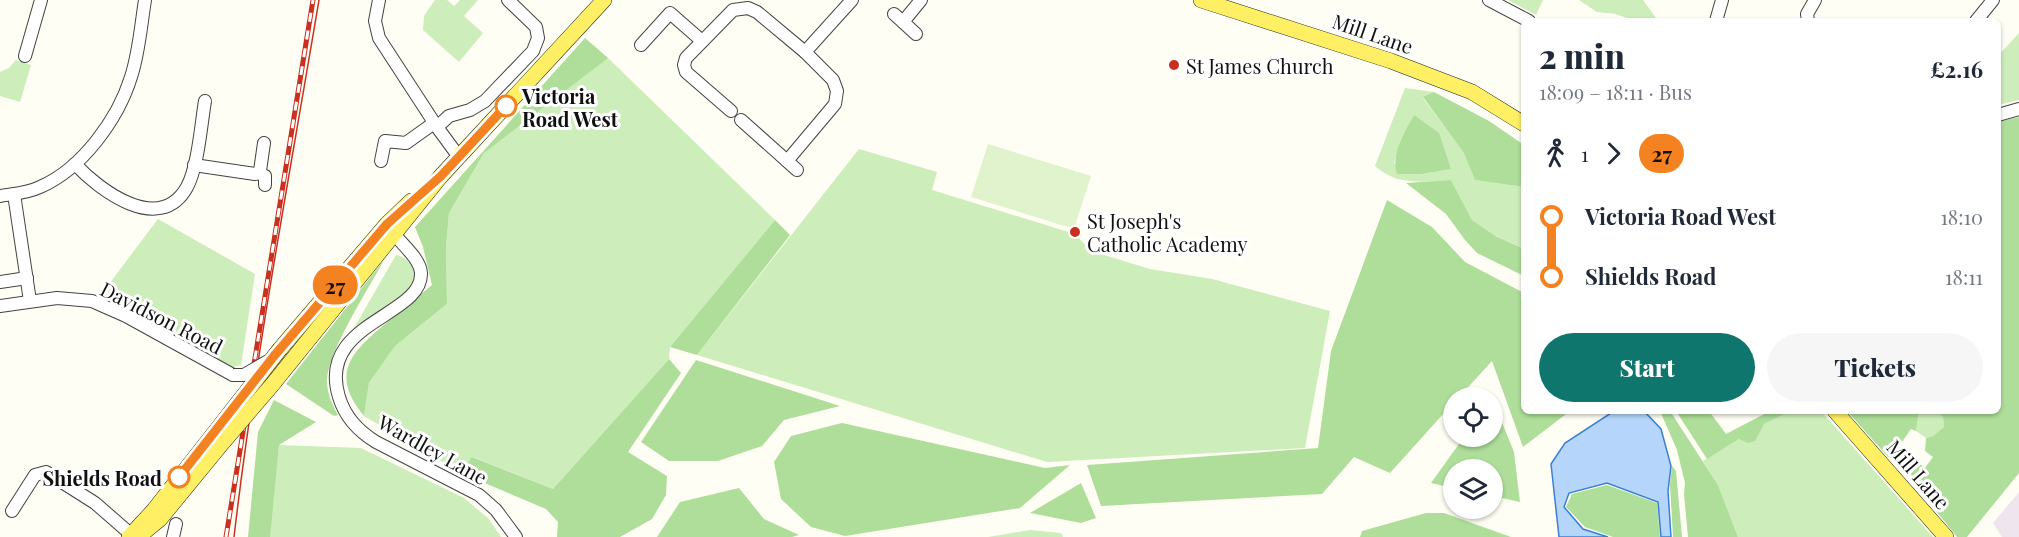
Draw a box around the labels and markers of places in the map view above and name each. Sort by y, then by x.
place label: St James Church [1186,52,1334,79]
marker: St James Church [1167,58,1181,72]
place label: Victoria Road West [521,82,619,132]
marker: Victoria Road West [495,95,517,117]
place label: St Joseph's Catholic Academy [1087,207,1248,257]
marker: St Joseph's Catholic Academy [1068,225,1082,239]
place label: Shields Road [43,464,162,491]
marker: Shields Road [168,466,190,488]

